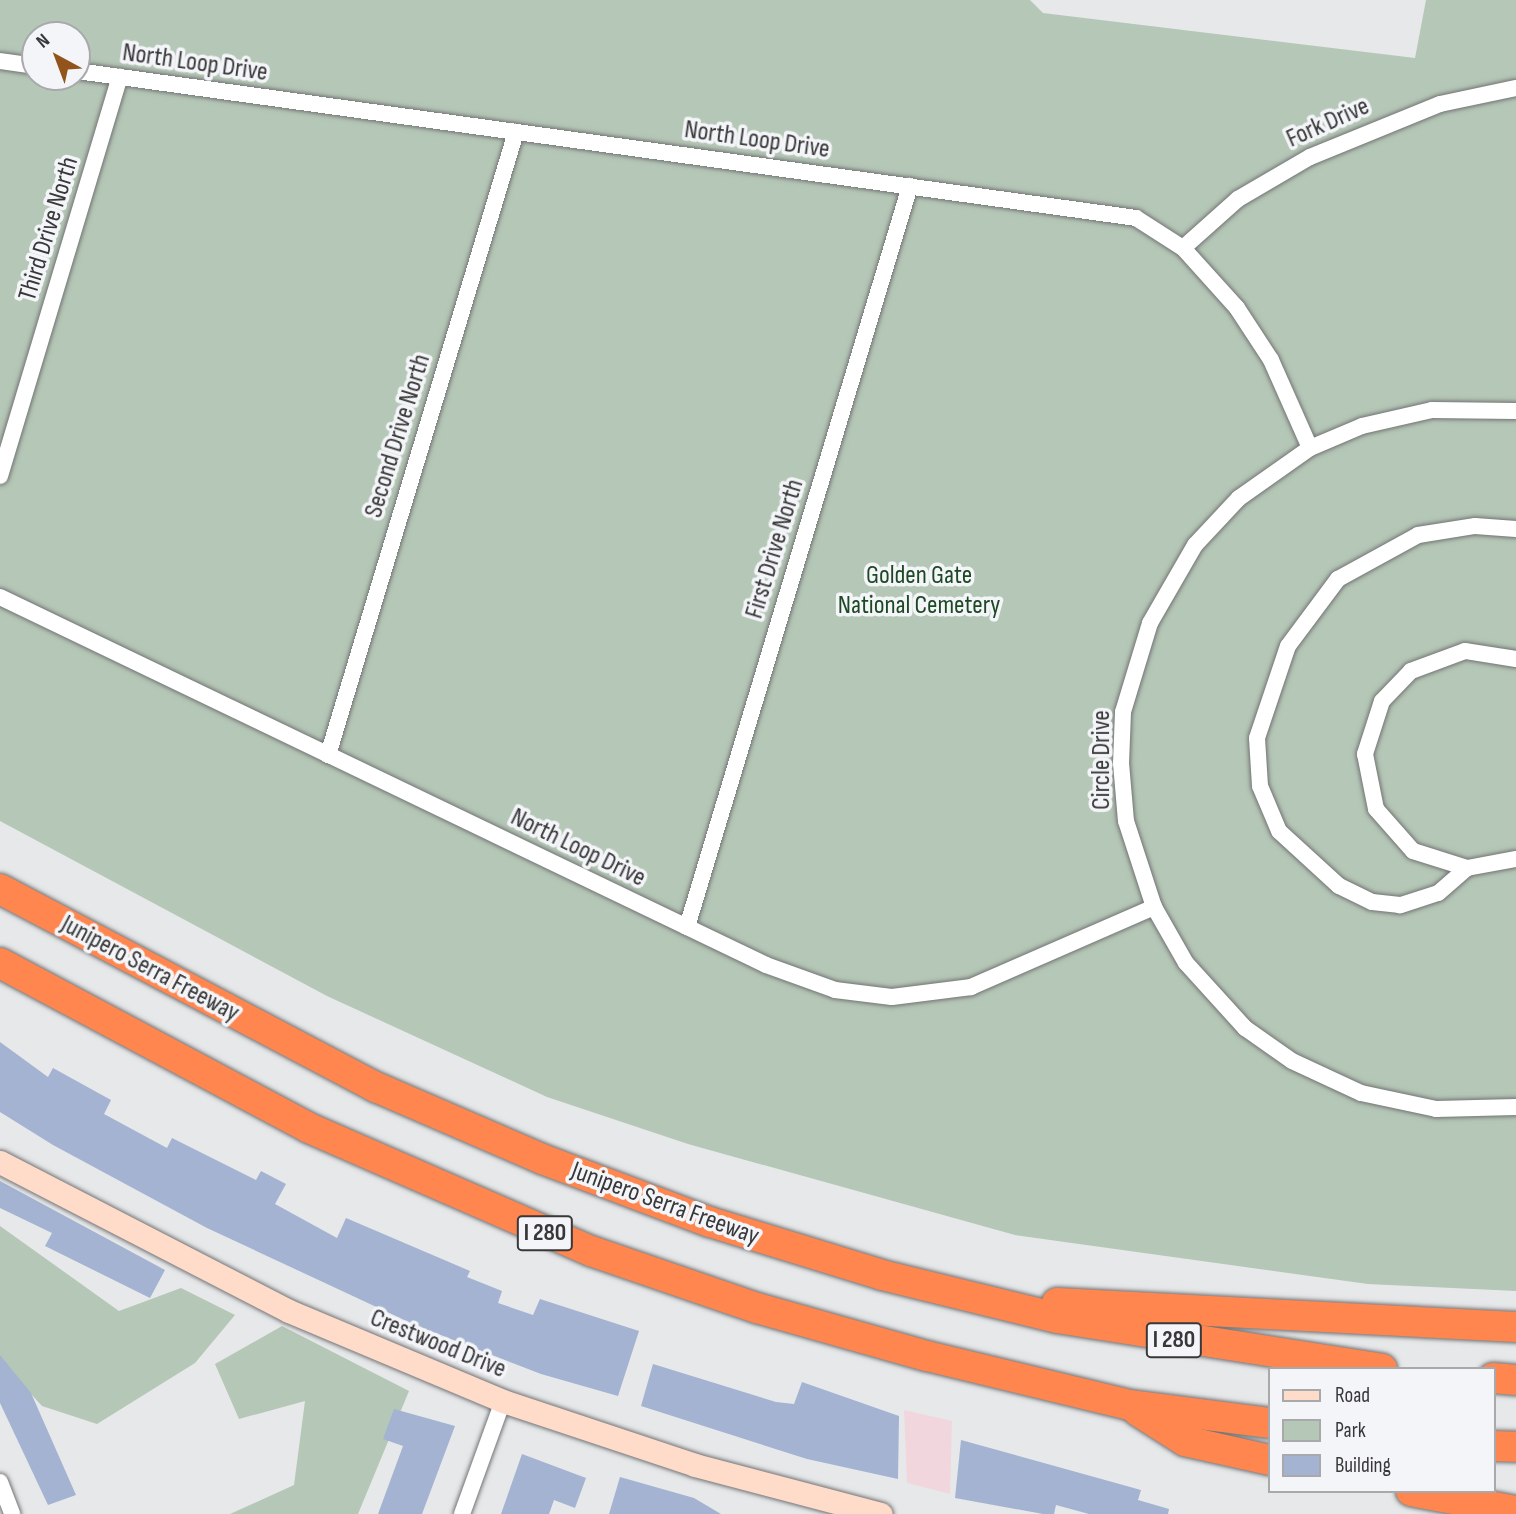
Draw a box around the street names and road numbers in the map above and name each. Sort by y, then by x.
street label: North Loop Drive [120,37,270,89]
street label: Fork Drive [1282,91,1374,155]
street label: North Loop Drive [682,114,832,166]
street label: Third Drive North [12,153,86,305]
street label: Second Drive North [358,351,438,521]
street label: First Drive North [739,476,811,622]
street label: Circle Drive [1086,710,1118,810]
street label: North Loop Drive [505,802,651,894]
street label: Junipero Serra Freeway [56,909,244,1029]
street label: Junipero Serra Freeway [567,1156,763,1252]
road number: I 280 [515,1212,575,1254]
street label: Crestwood Drive [366,1303,510,1385]
road number: I 280 [1144,1320,1204,1360]

